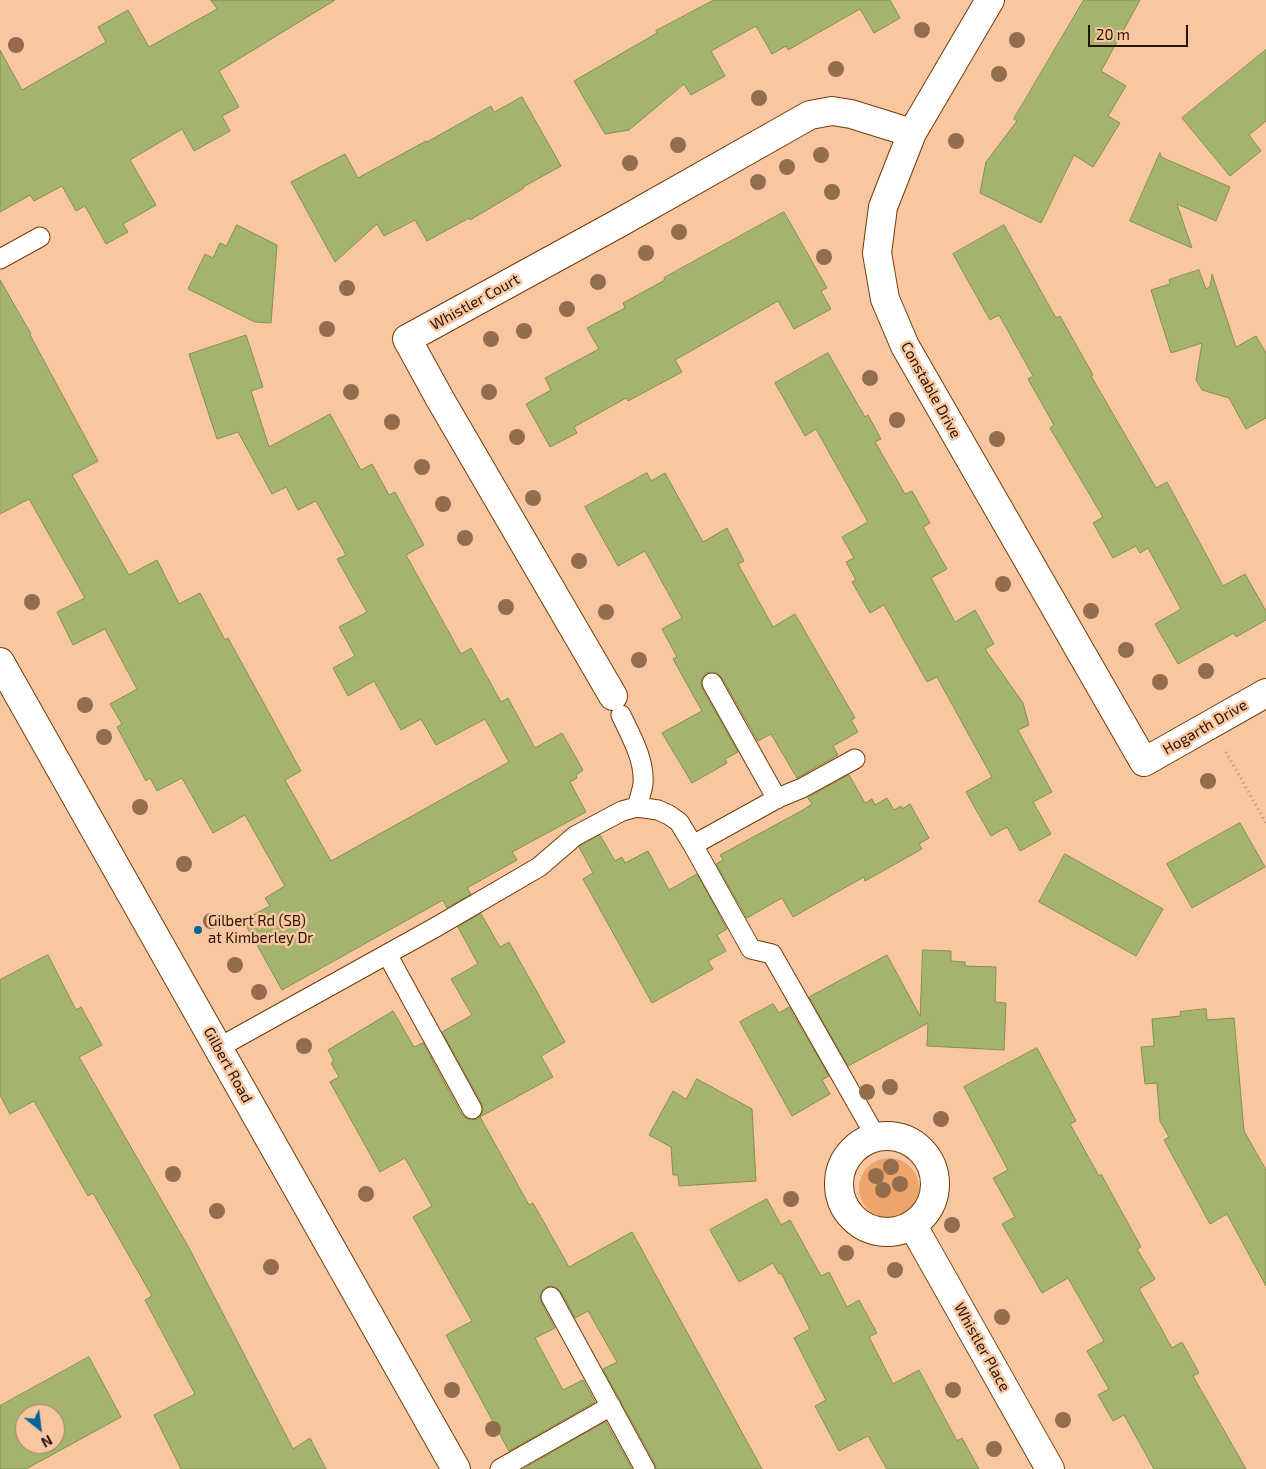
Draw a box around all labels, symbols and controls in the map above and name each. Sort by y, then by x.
scale bar [1091,15,1191,47]
text: 20 m [1096,25,1130,43]
street label: Whistler Court [427,270,523,334]
street label: Constable Drive [897,339,965,441]
street label: Hogarth Drive [1160,696,1250,758]
place label: Gilbert Rd (SB) at Kimberley Dr [208,912,313,947]
marker: Gilbert Rd (SB) at Kimberley Dr [192,924,204,936]
street label: Gilbert Road [200,1024,256,1106]
street label: Whistler Place [950,1299,1014,1395]
north arrow [15,1404,65,1454]
text: N [38,1432,56,1452]

